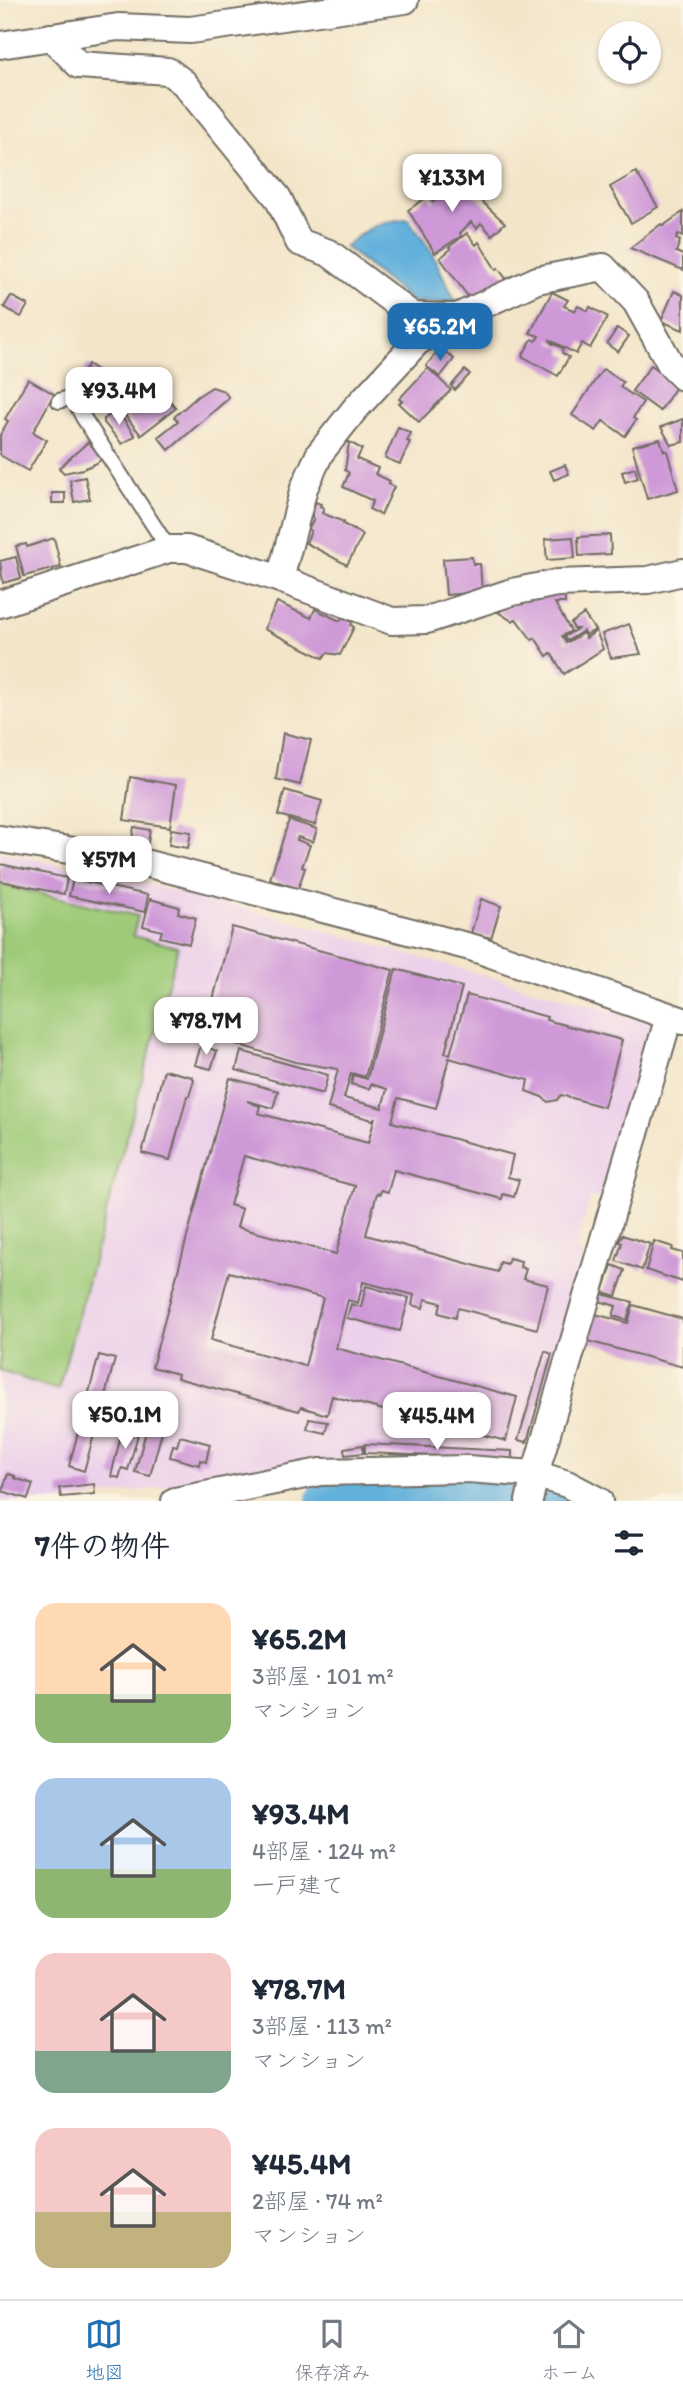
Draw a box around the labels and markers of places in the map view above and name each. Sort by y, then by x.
pin: ¥133M [403,154,501,214]
pin: ¥65.2M [383,304,497,363]
pin: ¥93.4M [62,368,176,427]
pin: ¥57M [68,836,150,896]
pin: ¥78.7M [149,998,263,1057]
pin: ¥50.1M [68,1392,182,1451]
pin: ¥45.4M [380,1392,494,1452]

